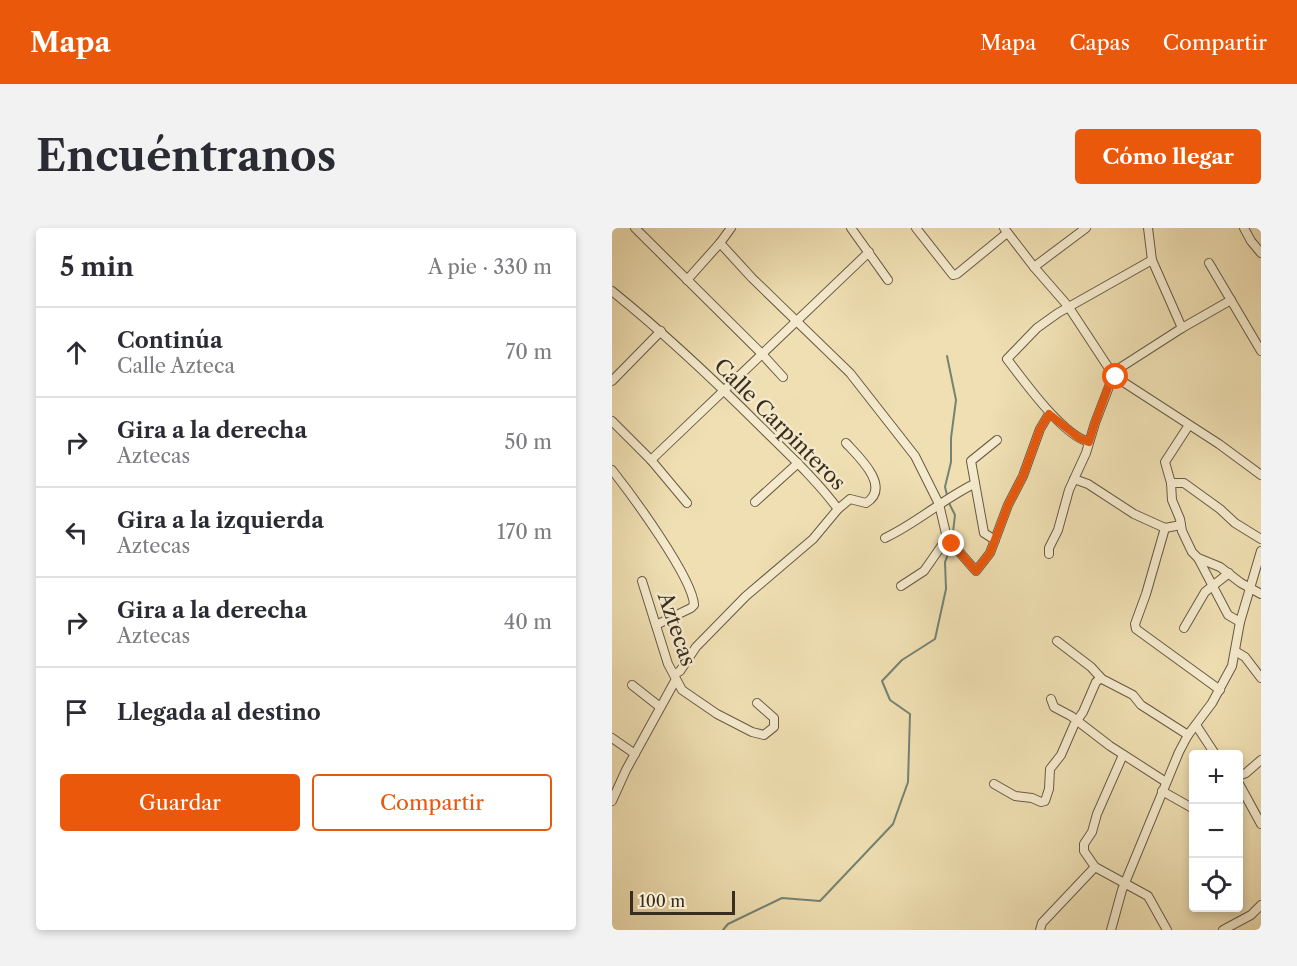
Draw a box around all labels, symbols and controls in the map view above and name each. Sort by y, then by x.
text: Mapa [30,25,111,59]
text: Mapa [980,30,1036,55]
text: Capas [1069,30,1130,55]
text: Compartir [1163,30,1267,55]
button: Cómo llegar [1075,129,1261,184]
text: Encuéntranos [36,130,336,182]
text: 5 min [60,251,134,283]
text: A pie · 330 m [428,255,552,279]
text: Continúa [117,327,223,354]
icon: ahead [60,336,93,369]
text: 70 m [506,340,552,364]
street label: Calle Carpinteros [709,353,851,495]
text: Calle Azteca [117,354,235,378]
route start [1102,363,1128,389]
text: Gira a la derecha [117,417,307,444]
icon: right [60,426,93,459]
text: 50 m [505,430,552,454]
text: Aztecas [117,444,190,468]
text: Gira a la izquierda [117,507,324,534]
icon: left [60,516,93,549]
text: 170 m [497,520,552,544]
route end [938,530,964,556]
text: Aztecas [117,534,190,558]
street label: Aztecas [652,588,701,669]
text: Gira a la derecha [117,597,307,624]
icon: right [60,606,93,639]
text: 40 m [504,610,552,634]
text: Aztecas [117,624,190,648]
icon: arrive [60,696,93,729]
text: Llegada al destino [117,699,321,726]
map controls [1189,750,1243,912]
button: + [1189,750,1243,804]
button: Guardar [60,774,300,831]
button: Compartir [312,774,552,831]
button: − [1189,804,1243,858]
button: locate [1189,858,1243,912]
scale bar [630,888,735,916]
text: 100 m [639,891,685,911]

